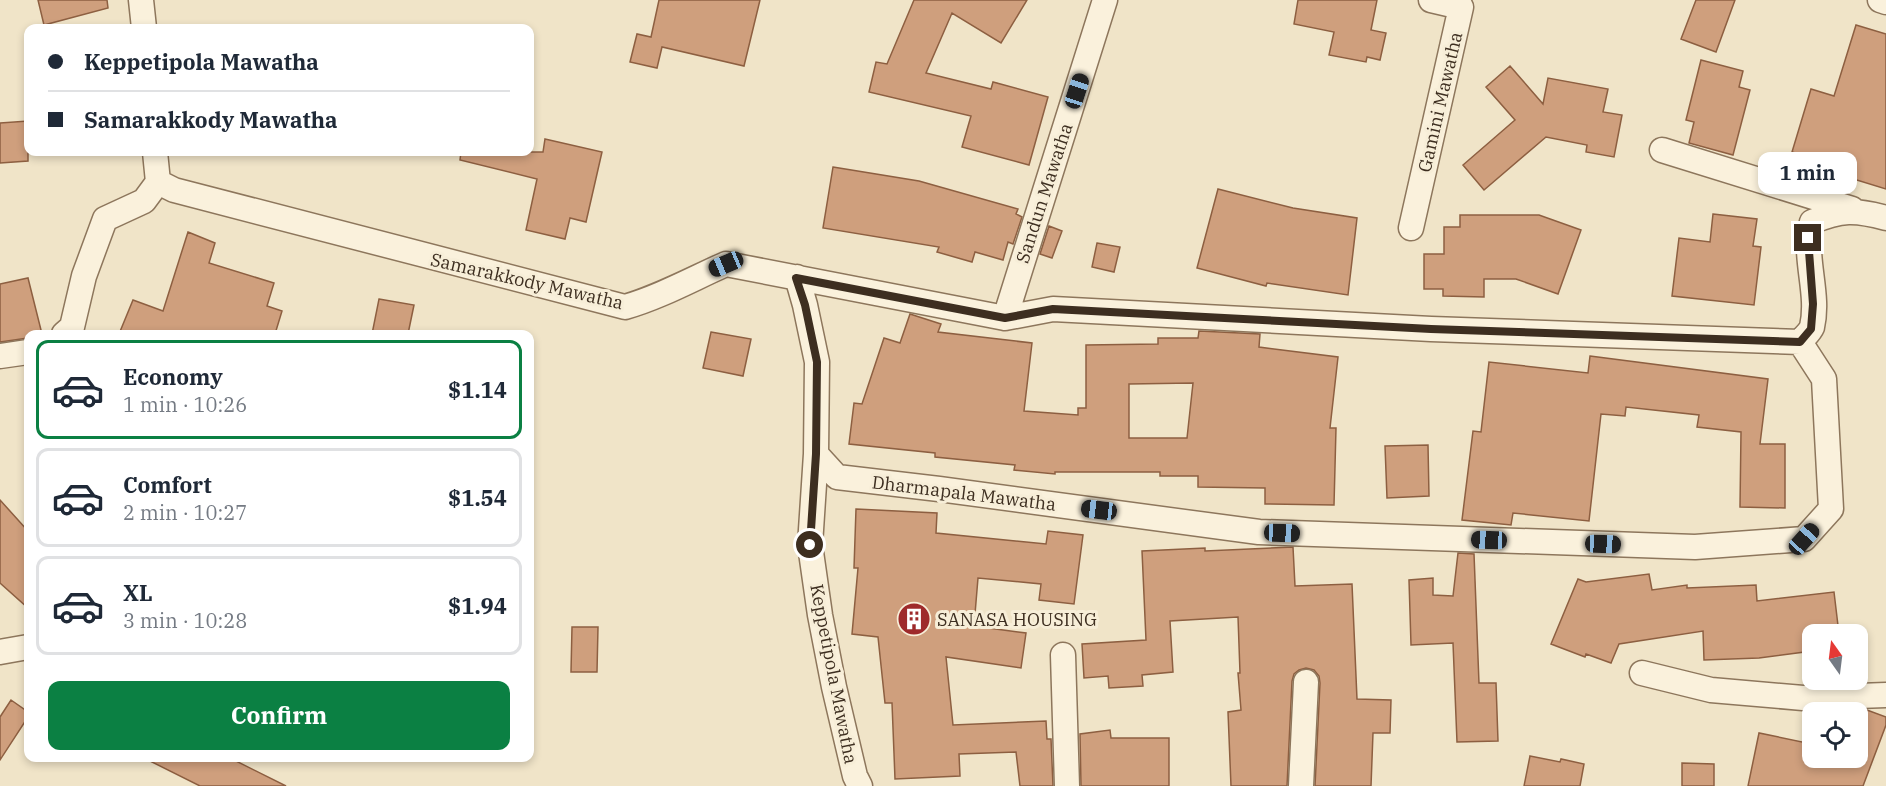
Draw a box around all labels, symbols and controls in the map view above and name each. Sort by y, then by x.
street label: Gamini Mawatha [1413,29,1467,174]
text: Keppetipola Mawatha [84,47,319,76]
car [1063,71,1091,111]
text: Samarakkody Mawatha [84,105,338,134]
street label: Sandun Mawatha [1011,120,1078,266]
callout: 1 min [1758,151,1858,193]
text: 1 min [1780,159,1836,186]
route end [1794,224,1821,251]
street label: Samarakkody Mawatha [428,248,626,314]
car [706,249,746,279]
text: Economy [123,362,223,391]
icon: car [51,363,105,417]
text: $1.14 [448,375,507,404]
text: 1 min · 10:26 [123,391,247,418]
text: Comfort [123,470,212,499]
street label: Dharmapala Mawatha [871,470,1058,516]
icon: car [51,471,105,525]
text: $1.54 [448,483,507,512]
text: 2 min · 10:27 [123,499,247,526]
car [1080,499,1118,521]
car [1785,520,1823,558]
car [1264,523,1300,543]
car [1471,530,1507,550]
route start [796,531,823,558]
car [1585,534,1621,554]
text: XL [123,578,153,607]
icon: car [51,579,105,633]
street label: Keppetipola Mawatha [805,582,863,766]
text: $1.94 [448,591,507,620]
building icon: SANASA HOUSING [896,601,932,637]
text: 3 min · 10:28 [123,607,247,634]
place label: SANASA HOUSING [937,608,1097,631]
north arrow [1802,624,1868,690]
map controls [1802,624,1868,768]
button: Confirm [48,681,510,750]
button: locate [1802,702,1868,768]

